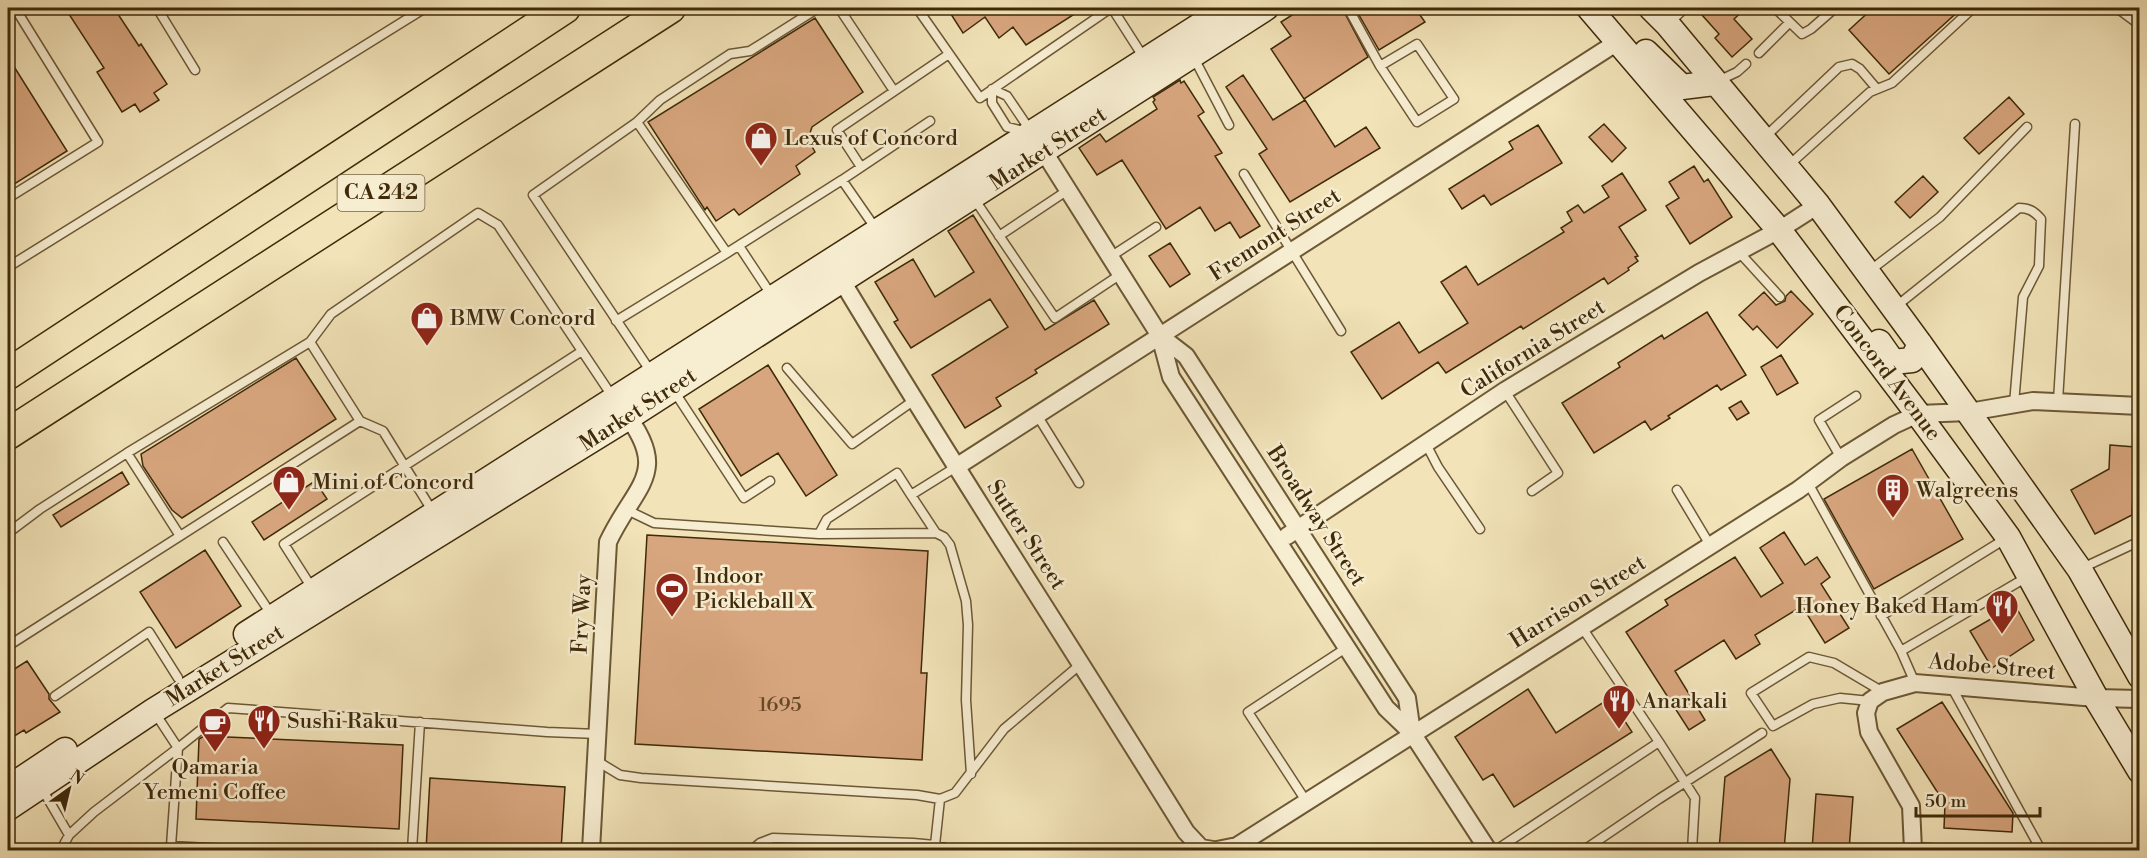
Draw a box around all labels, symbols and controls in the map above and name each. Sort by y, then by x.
street label: Market Street [984,101,1112,197]
shop icon: Lexus of Concord [743,120,779,167]
place label: Lexus of Concord [784,125,958,152]
road number: CA 242 [338,175,424,211]
street label: Fremont Street [1204,182,1346,288]
street label: California Street [1456,294,1611,404]
shop icon: BMW Concord [409,300,445,347]
street label: Concord Avenue [1827,300,1947,446]
place label: BMW Concord [449,305,596,332]
street label: Market Street [574,362,702,458]
street label: Broadway Street [1260,440,1372,592]
shop icon: Mini of Concord [271,464,307,511]
place label: Mini of Concord [312,469,475,496]
building icon: Walgreens [1875,472,1911,519]
street label: Sutter Street [981,475,1072,595]
place label: Walgreens [1915,477,2018,504]
street label: Harrison Street [1505,549,1651,655]
place label: Indoor Pickleball X [695,563,815,615]
sports icon: Indoor Pickleball X [654,571,690,618]
street label: Fry Way [566,573,598,655]
restaurant icon: Honey Baked Ham [1984,588,2020,635]
place label: Honey Baked Ham [1796,593,1979,620]
street label: Market Street [161,619,289,713]
street label: Adobe Street [1926,648,2057,686]
restaurant icon: Anarkali [1601,683,1637,730]
place label: Anarkali [1641,688,1728,715]
house number: 1695 [758,693,802,718]
restaurant icon: Sushi Raku [246,703,282,750]
cafe icon: Qamaria Yemeni Coffee [197,706,233,753]
place label: Sushi Raku [287,708,399,735]
place label: Qamaria Yemeni Coffee [143,754,286,806]
north arrow [39,759,99,819]
text: N [66,766,88,789]
scale bar [1916,780,2040,818]
text: 50 m [1925,790,1967,813]

